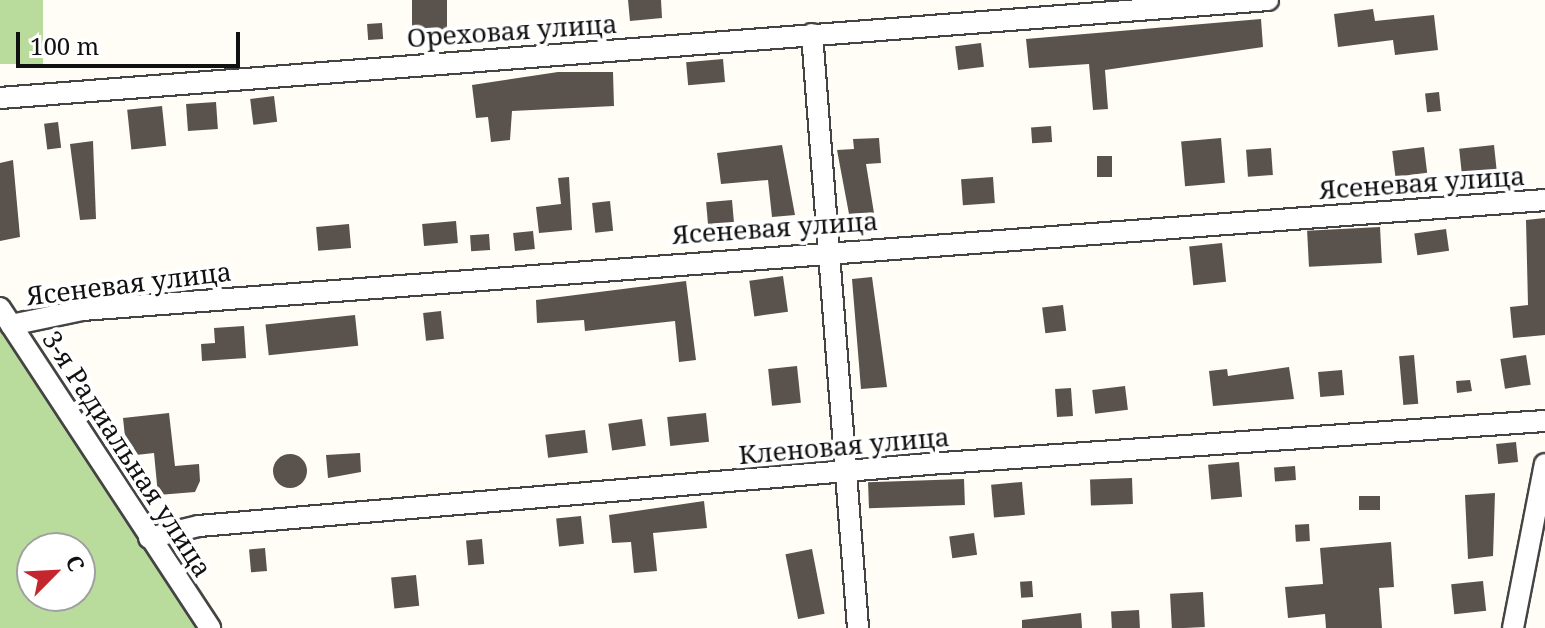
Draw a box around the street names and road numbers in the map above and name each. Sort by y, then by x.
street label: Ореховая улица [406,8,618,54]
street label: Ясеневая улица [1318,160,1526,206]
street label: Ясеневая улица [671,205,879,251]
street label: Ясеневая улица [25,256,233,312]
street label: 3-я Радиальная улица [36,325,218,583]
street label: Кленовая улица [737,421,951,471]

